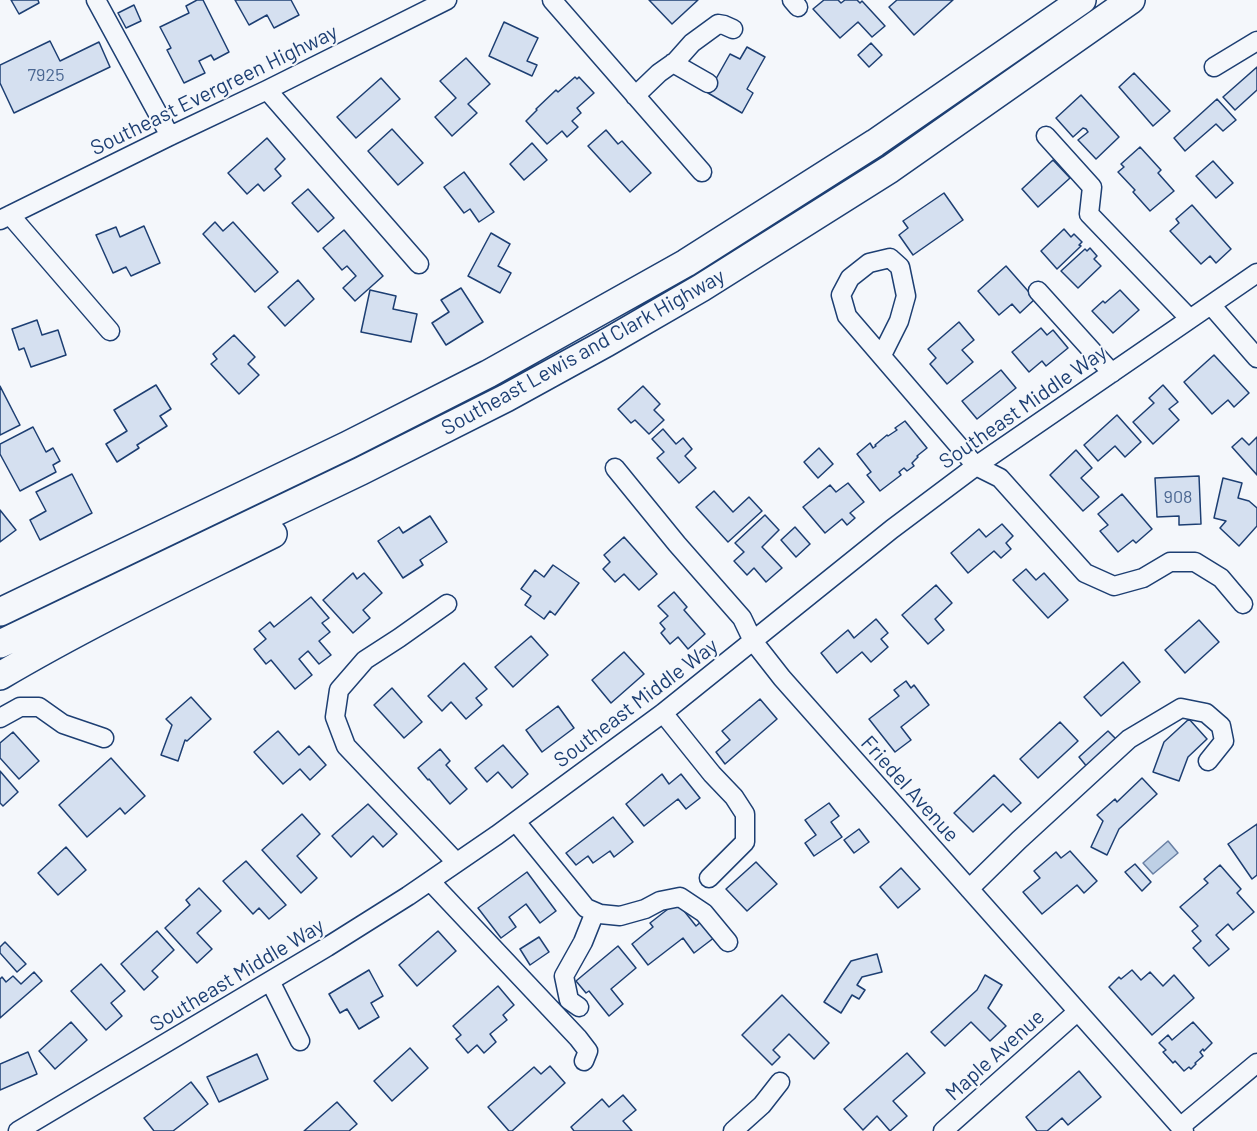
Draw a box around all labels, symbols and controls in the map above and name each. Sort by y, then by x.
street label: Southeast Evergreen Highway [86,19,342,161]
house number: 7925 [28,64,64,86]
street label: Southeast Lewis and Clark Highway [437,263,729,441]
street label: Southeast Middle Way [934,340,1112,474]
house number: 908 [1164,486,1192,508]
street label: Southeast Middle Way [549,633,723,773]
street label: Friedel Avenue [856,731,964,847]
street label: Southeast Middle Way [145,913,329,1037]
street label: Maple Avenue [940,1004,1050,1106]

